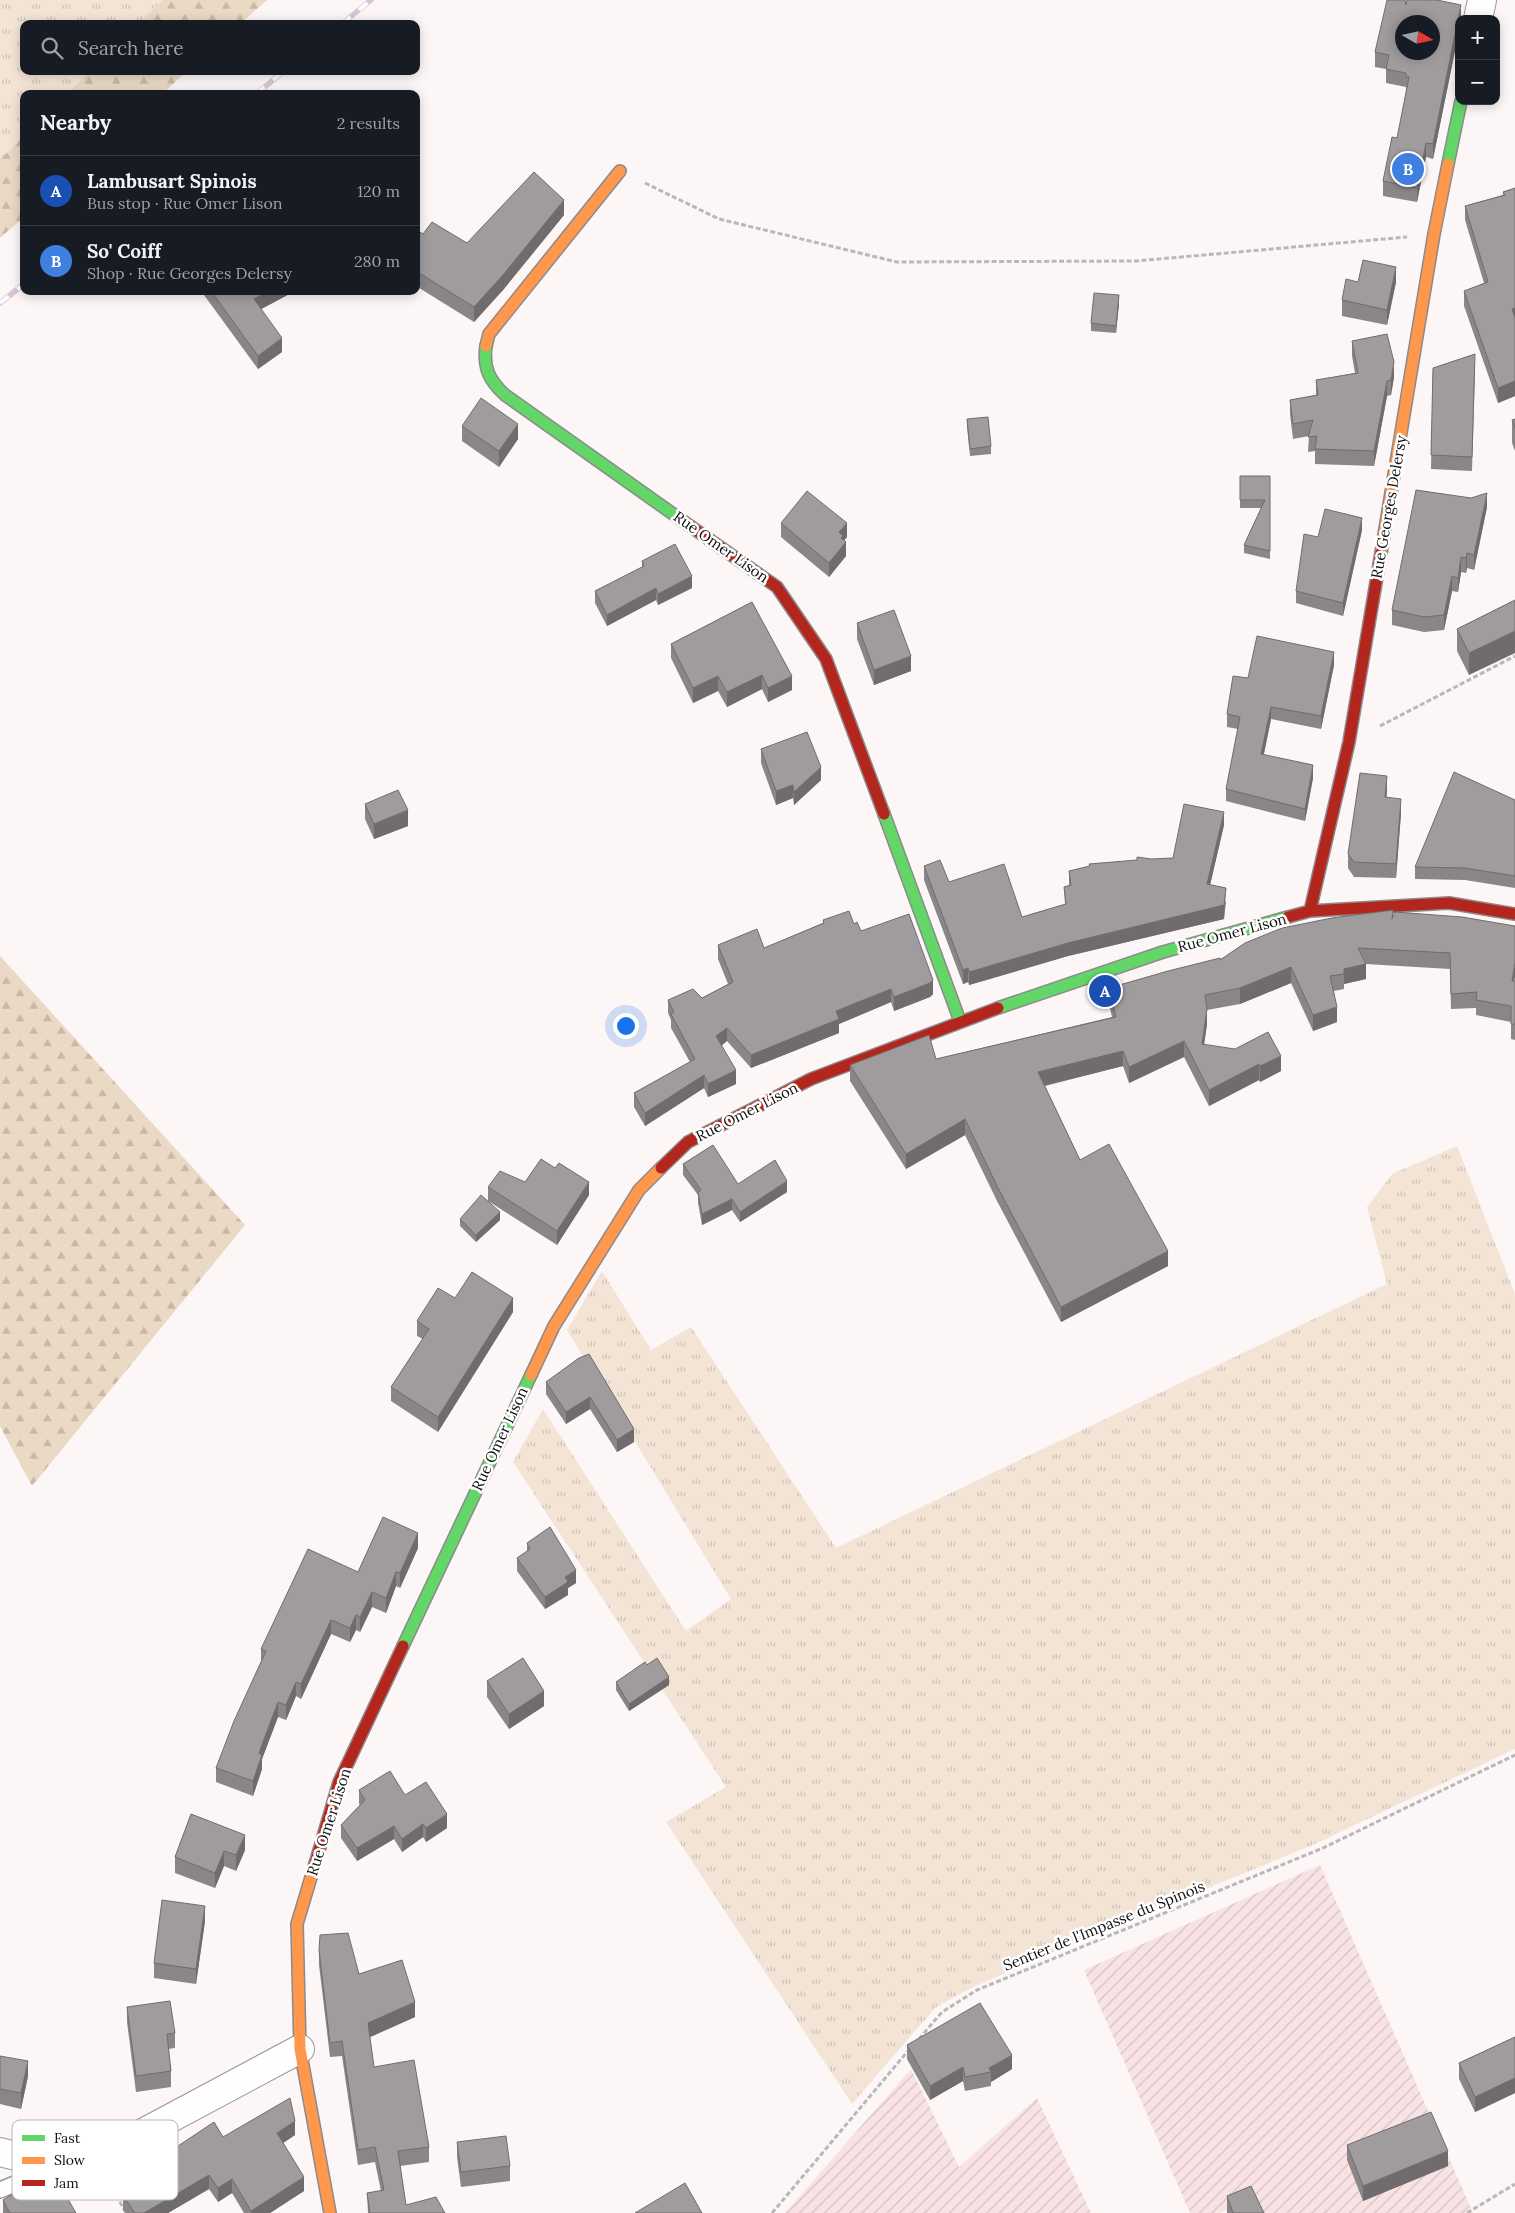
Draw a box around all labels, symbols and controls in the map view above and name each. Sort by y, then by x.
north arrow [1395,15,1440,60]
map controls [1455,15,1500,105]
button: + [1455,15,1500,60]
search box [20,20,420,75]
icon: search [38,34,66,62]
text: Search here [78,36,184,60]
button: − [1455,60,1500,105]
text: Nearby [40,109,111,136]
text: 2 results [337,113,400,133]
pin: B [1392,150,1424,188]
text: Lambusart Spinois [87,169,257,193]
text: A [51,181,61,201]
text: 120 m [357,181,400,201]
text: Bus stop · Rue Omer Lison [87,193,282,213]
text: So' Coiff [87,239,161,263]
text: B [51,251,61,271]
text: 280 m [354,251,400,271]
text: Shop · Rue Georges Delersy [87,263,292,283]
street label: Rue Georges Delersy [1367,434,1410,580]
street label: Rue Omer Lison [670,507,773,587]
street label: Rue Omer Lison [1175,909,1288,956]
pin: A [1089,972,1121,1010]
your location [613,1013,639,1039]
street label: Rue Omer Lison [693,1078,801,1145]
street label: Rue Omer Lison [467,1384,532,1494]
street label: Rue Omer Lison [302,1766,355,1878]
street label: Sentier de l'Impasse du Spinois [1000,1876,1208,1975]
legend [12,2120,178,2200]
text: Fast [54,2129,81,2147]
text: Slow [54,2151,86,2169]
text: Jam [53,2174,79,2192]

